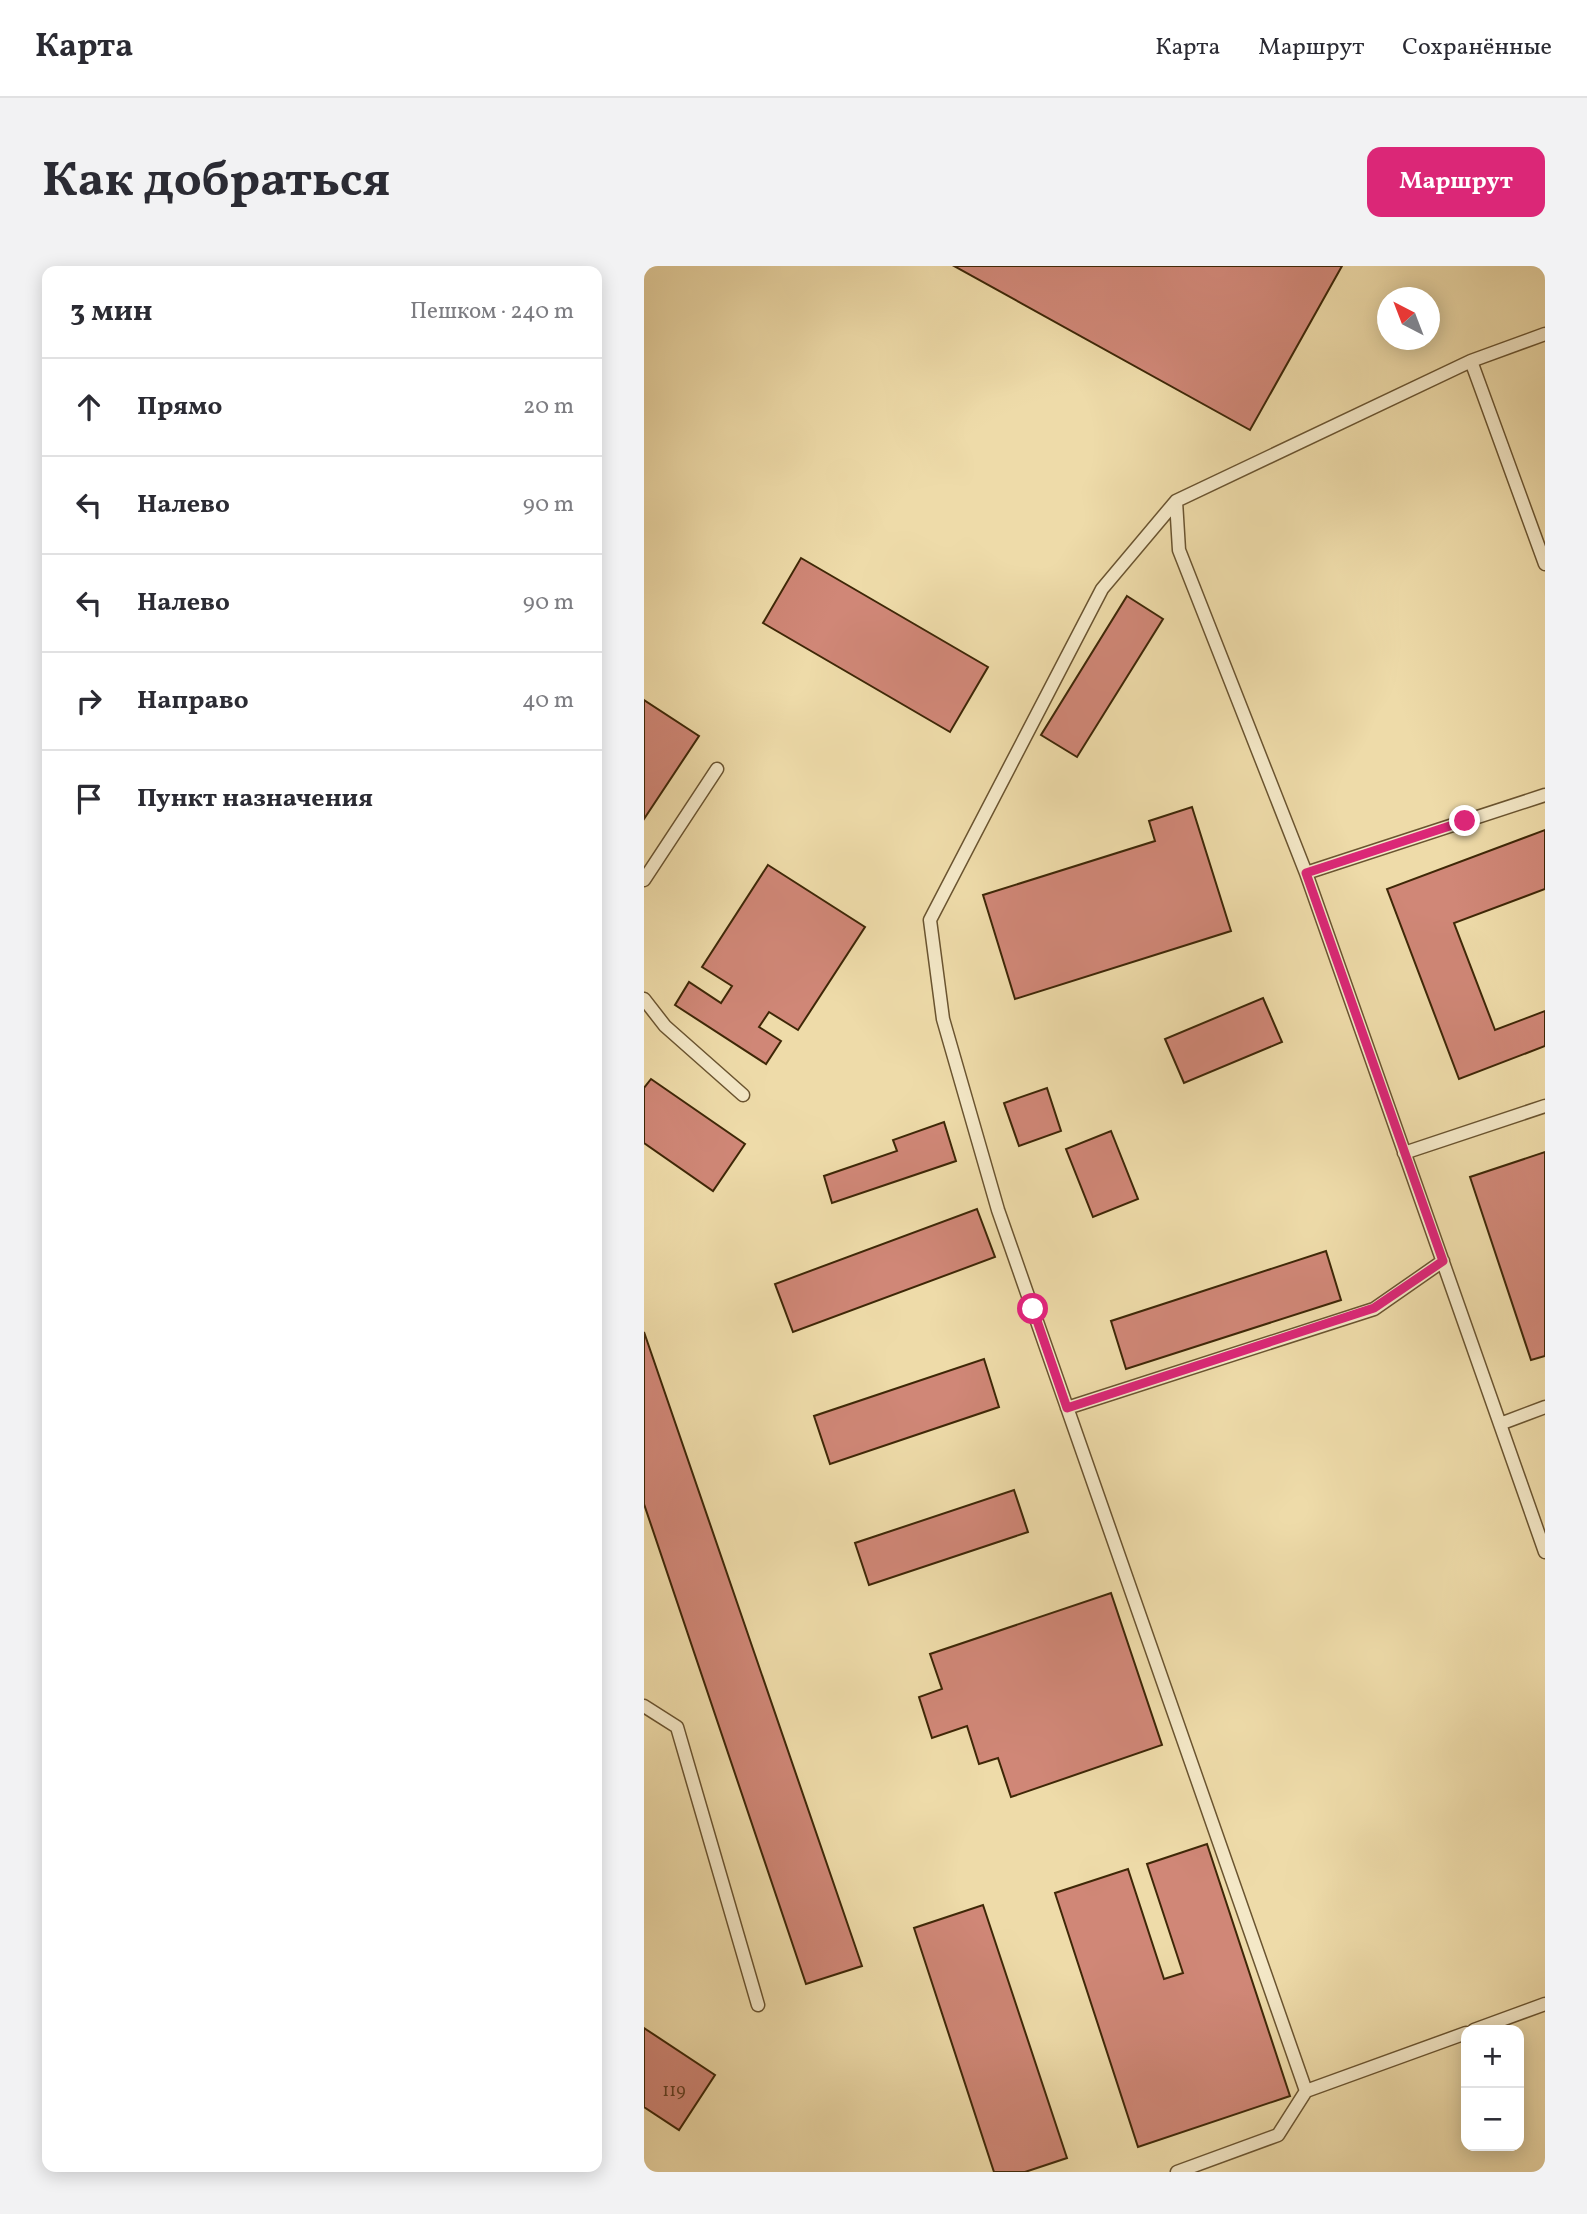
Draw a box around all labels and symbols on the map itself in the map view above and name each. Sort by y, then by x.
north arrow [1377,287,1440,350]
route end [1449,805,1480,836]
route start [1017,1293,1048,1324]
house number: 119 [662,2079,686,2104]

